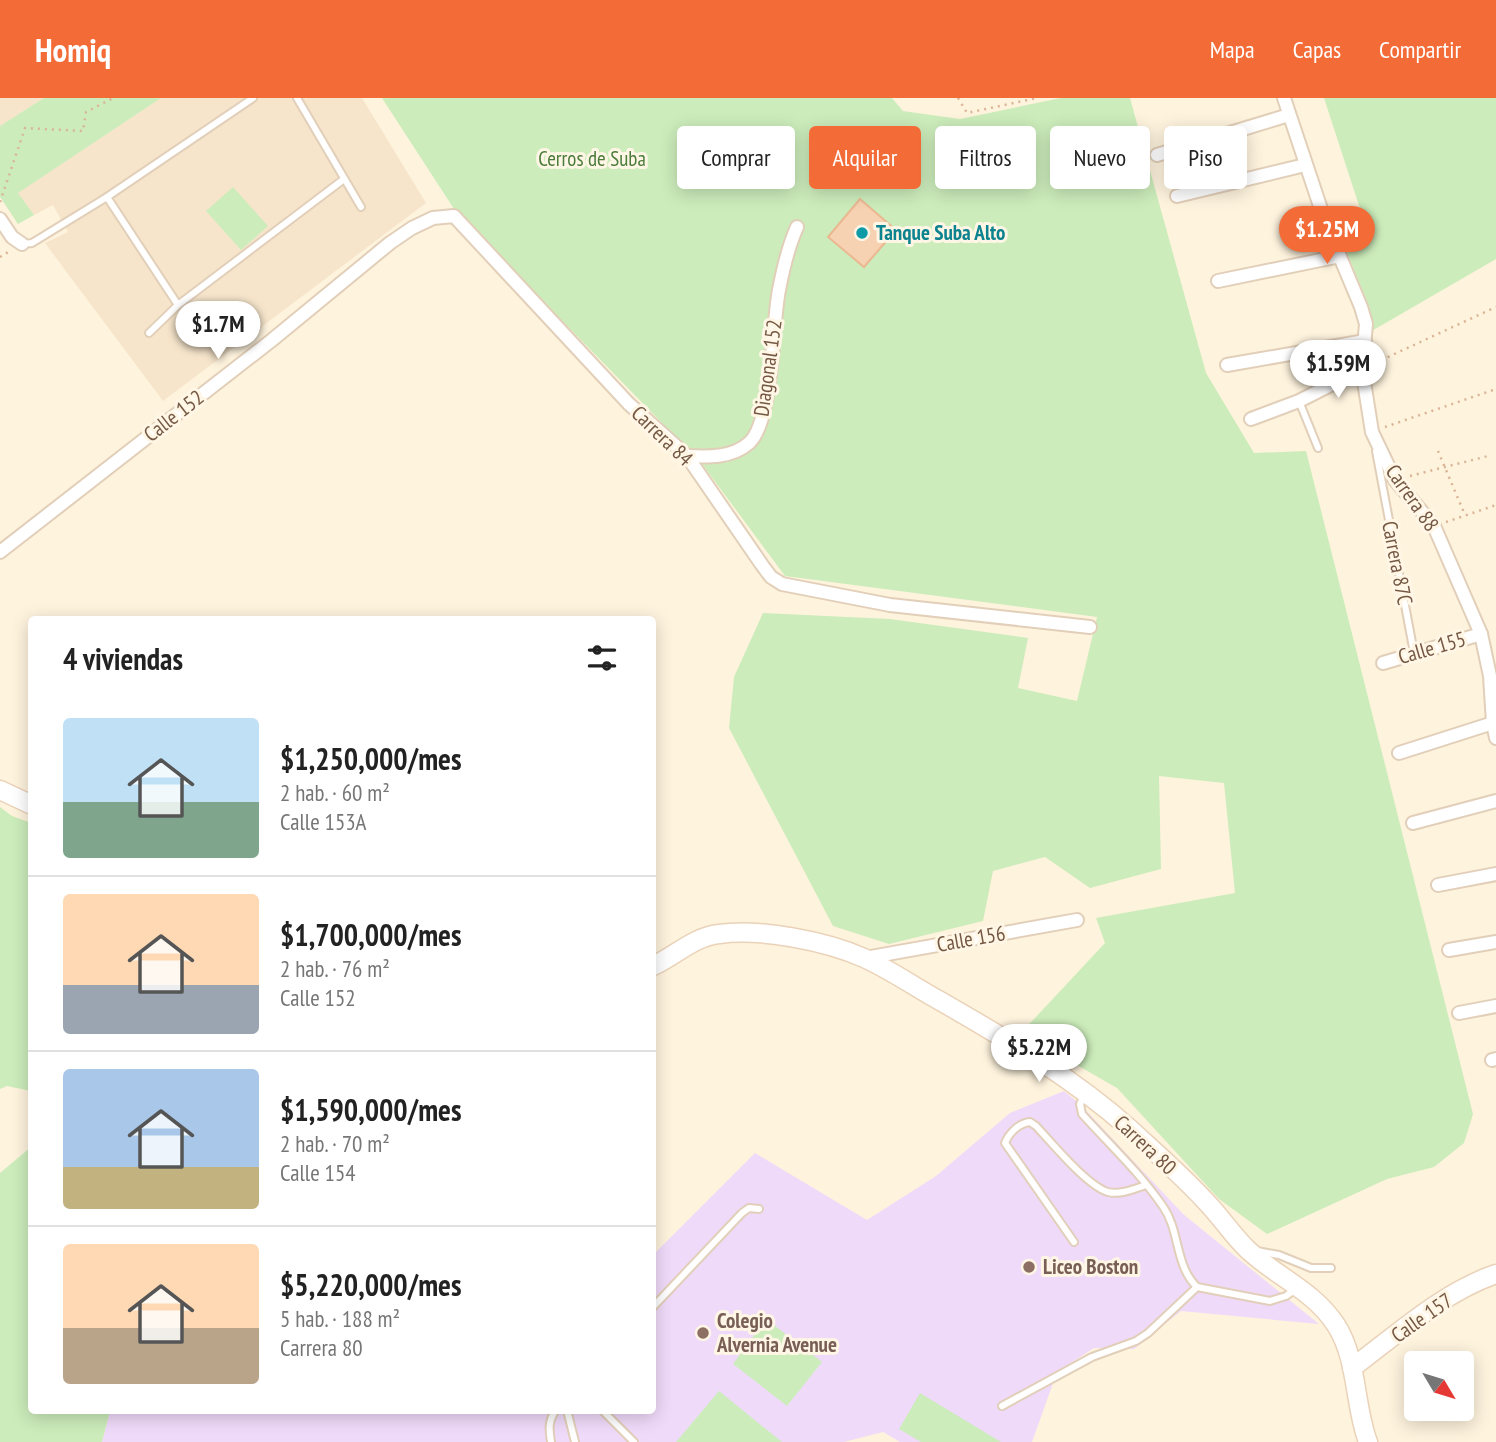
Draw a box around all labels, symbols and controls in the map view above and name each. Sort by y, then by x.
text: Homiq [35,28,111,71]
text: Mapa [1210,34,1255,65]
text: Capas [1293,34,1341,65]
text: Compartir [1379,34,1461,65]
chip: Comprar [677,126,795,189]
chip: Alquilar [809,126,921,189]
chip: Filtros [935,126,1036,189]
chip: Nuevo [1050,126,1150,189]
chip: Piso [1164,126,1247,189]
park label: Cerros de Suba [538,145,646,172]
pin: $1.25M [1270,206,1384,266]
text: $1.25M [1295,214,1359,243]
place label: Tanque Suba Alto [876,219,1005,246]
marker: Tanque Suba Alto [854,225,870,241]
pin: $1.7M [169,302,267,361]
text: $1.7M [191,309,245,338]
street label: Diagonal 152 [747,318,788,418]
pin: $1.59M [1281,341,1395,400]
text: $1.59M [1306,348,1370,377]
street label: Calle 152 [138,384,209,447]
street label: Carrera 84 [626,400,699,472]
street label: Carrera 88 [1380,459,1445,536]
street label: Carrera 87C [1376,519,1419,608]
street label: Calle 155 [1395,625,1469,670]
text: 4 viviendas [63,639,183,678]
icon: filters [583,639,621,677]
text: $1,250,000/mes [280,739,461,778]
icon: home [119,746,203,830]
text: 2 hab. · 60 m² [280,778,390,807]
text: Calle 153A [280,807,366,836]
text: $1,700,000/mes [280,915,461,954]
street label: Calle 156 [935,919,1007,958]
icon: home [119,922,203,1006]
text: 2 hab. · 76 m² [280,954,390,983]
text: Calle 152 [280,983,356,1012]
pin: $5.22M [982,1024,1096,1084]
text: $5.22M [1007,1032,1071,1061]
text: $1,590,000/mes [280,1090,461,1129]
icon: home [119,1097,203,1181]
street label: Carrera 80 [1109,1109,1182,1180]
text: 2 hab. · 70 m² [280,1129,390,1158]
text: Calle 154 [280,1158,356,1187]
place label: Liceo Boston [1043,1253,1138,1280]
marker: Liceo Boston [1021,1259,1037,1275]
text: $5,220,000/mes [280,1265,461,1304]
icon: home [119,1272,203,1356]
street label: Calle 157 [1386,1287,1458,1348]
text: 5 hab. · 188 m² [280,1304,400,1333]
place label: Colegio Alvernia Avenue [716,1307,837,1358]
marker: Colegio Alvernia Avenue [695,1325,711,1341]
text: Carrera 80 [280,1333,363,1362]
north arrow [1404,1351,1474,1421]
map controls [1404,1351,1474,1421]

